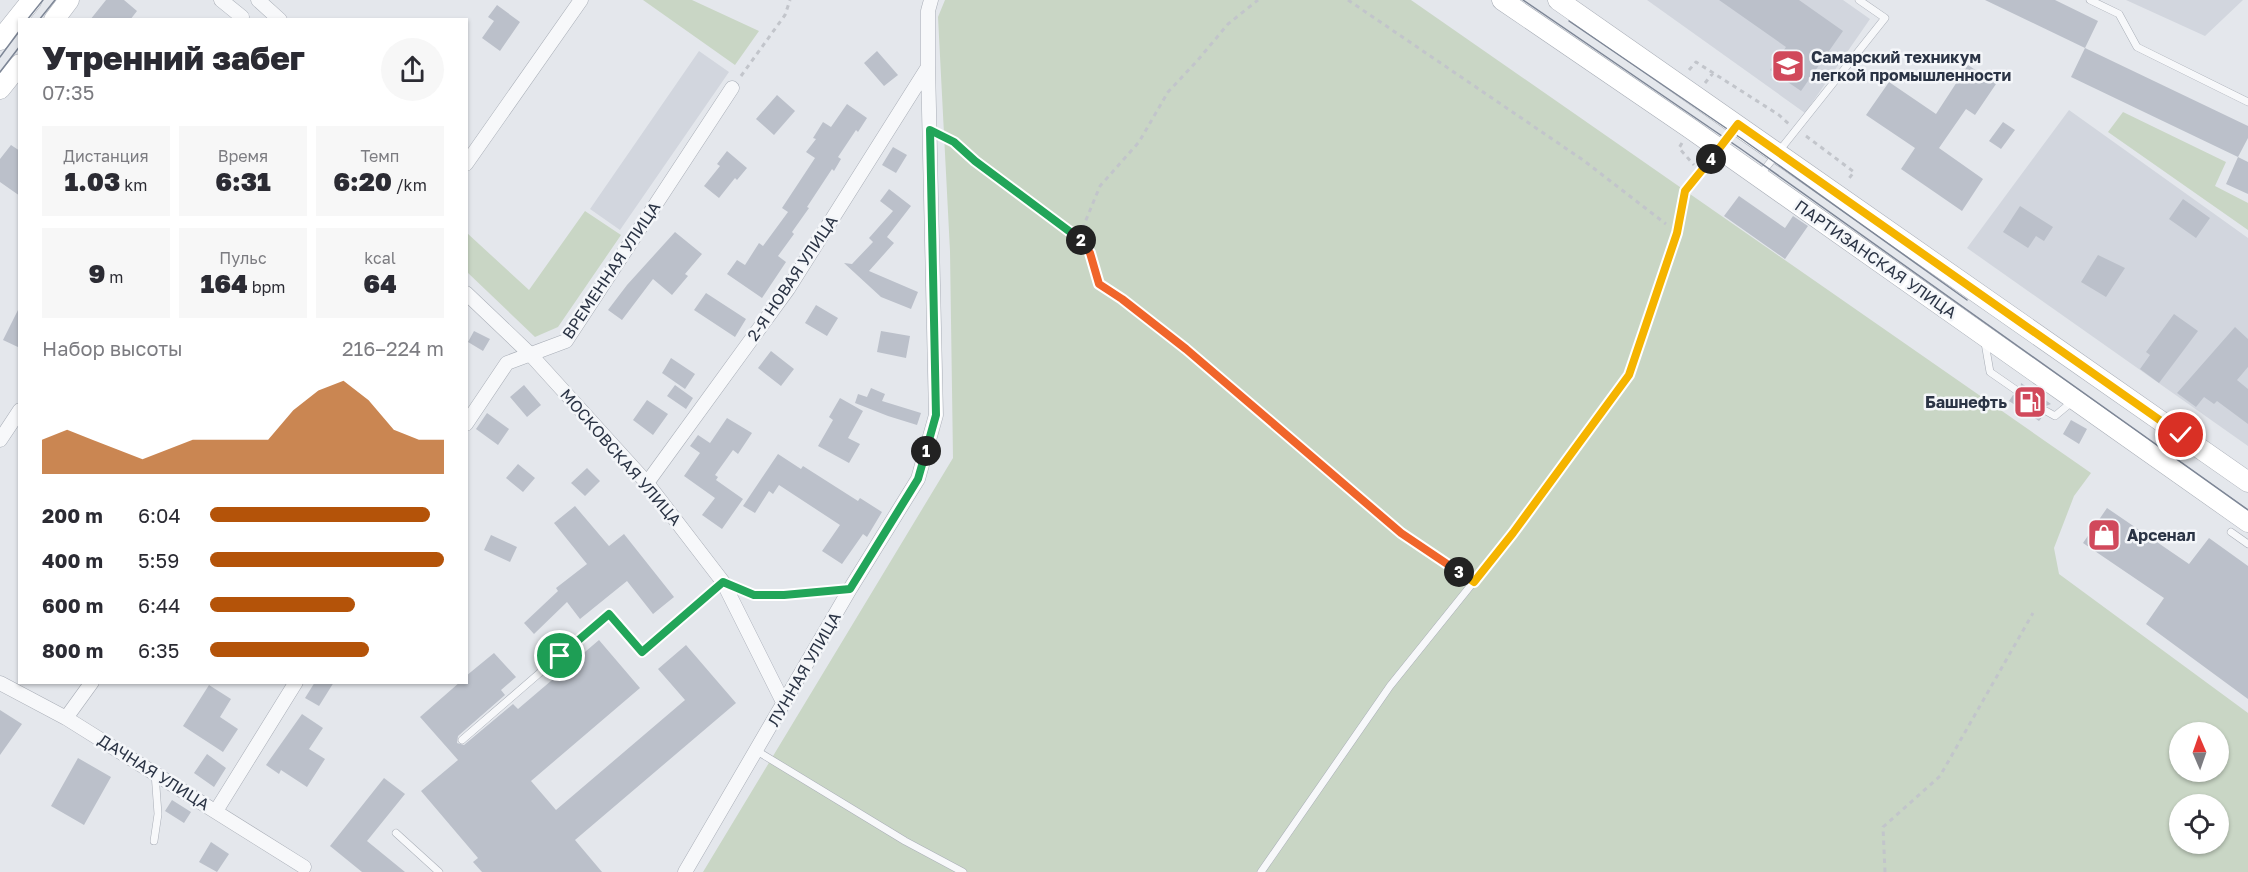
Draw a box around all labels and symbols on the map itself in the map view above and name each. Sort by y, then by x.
place label: Самарский техникум легкой промышленности [1811,47,2011,85]
school or university icon: Самарский техникум легкой промышленности [1770,48,1806,84]
pin: 4 [1696,144,1726,174]
street label: ПАРТИЗАНСКАЯ УЛИЦА [1791,196,1961,323]
street label: ВРЕМЕННАЯ УЛИЦА [558,197,665,342]
street label: 2-Я НОВАЯ УЛИЦА [743,211,842,345]
pin: 2 [1066,225,1096,255]
fuel station icon: Башнефть [2012,384,2048,420]
street label: МОСКОВСКАЯ УЛИЦА [556,385,686,530]
place label: Башнефть [1925,392,2007,412]
pin [2155,409,2206,460]
pin: 1 [911,436,941,466]
shop icon: Арсенал [2086,517,2122,553]
place label: Арсенал [2127,525,2195,545]
pin: 3 [1444,557,1474,587]
street label: ЛУННАЯ УЛИЦА [763,608,845,730]
pin [534,630,585,681]
north arrow [2169,722,2229,782]
street label: ДАЧНАЯ УЛИЦА [95,730,214,814]

